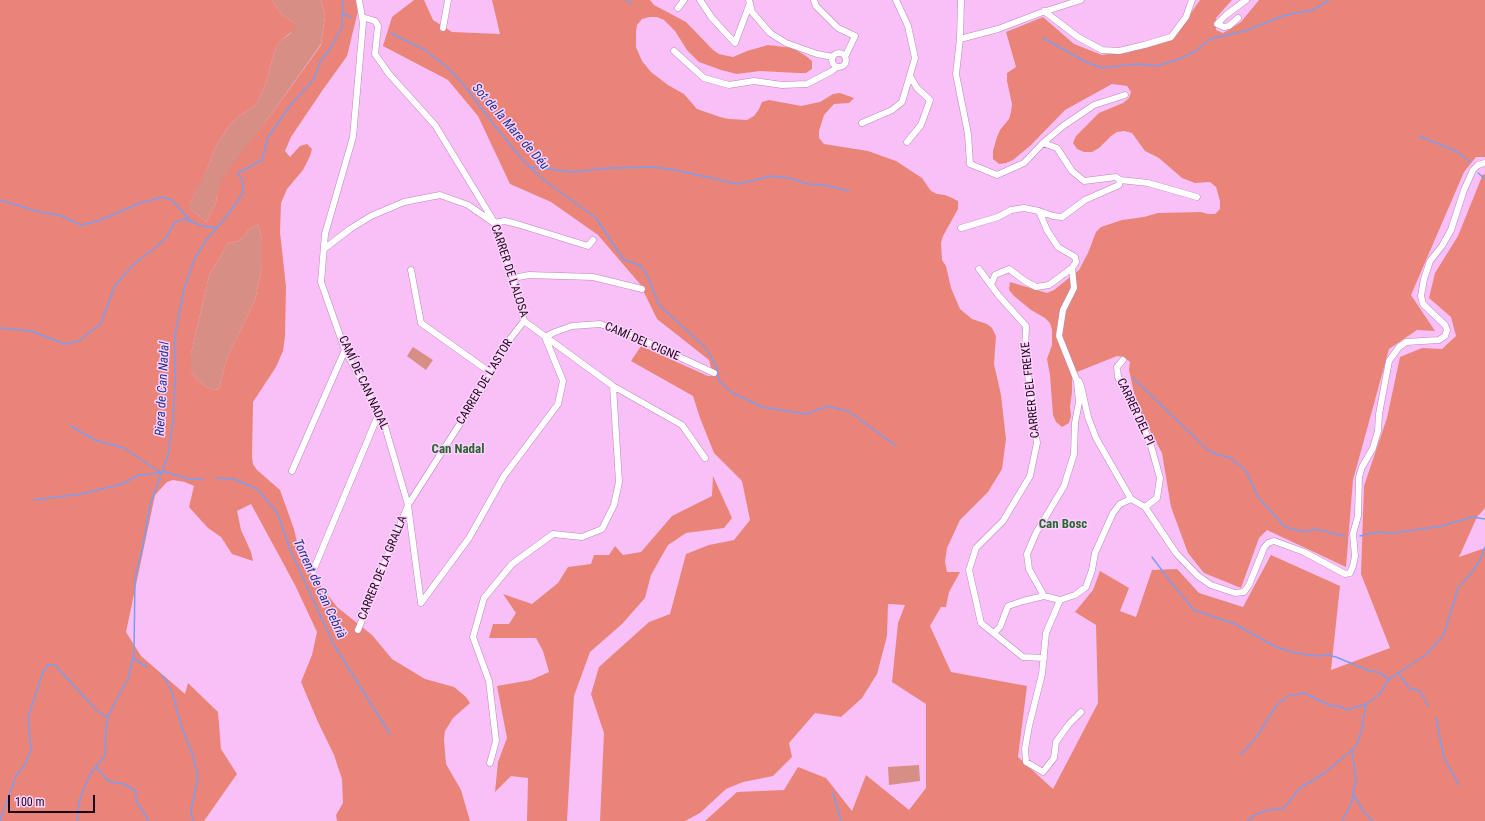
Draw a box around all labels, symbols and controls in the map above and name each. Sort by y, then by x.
water label: Sot de la Mare de Déu [468,81,552,173]
street label: CARRER DE L'ALOSA [487,223,531,319]
street label: CAMÍ DEL CIGNE [602,320,682,364]
street label: CAMÍ DE CAN NADAL [335,334,391,432]
street label: CARRER DE L'ASTOR [454,337,516,427]
water label: Riera de Can Nadal [153,341,173,437]
street label: CARRER DEL FREIXE [1019,341,1043,439]
street label: CARRER DEL PI [1113,376,1157,448]
district label: Can Nadal [432,442,484,458]
street label: CARRER DE LA GRALLA [355,514,411,622]
district label: Can Bosc [1039,517,1087,533]
water label: Torrent de Can Cebrià [289,537,349,641]
scale bar [10,787,97,813]
text: 100 m [15,795,45,809]

